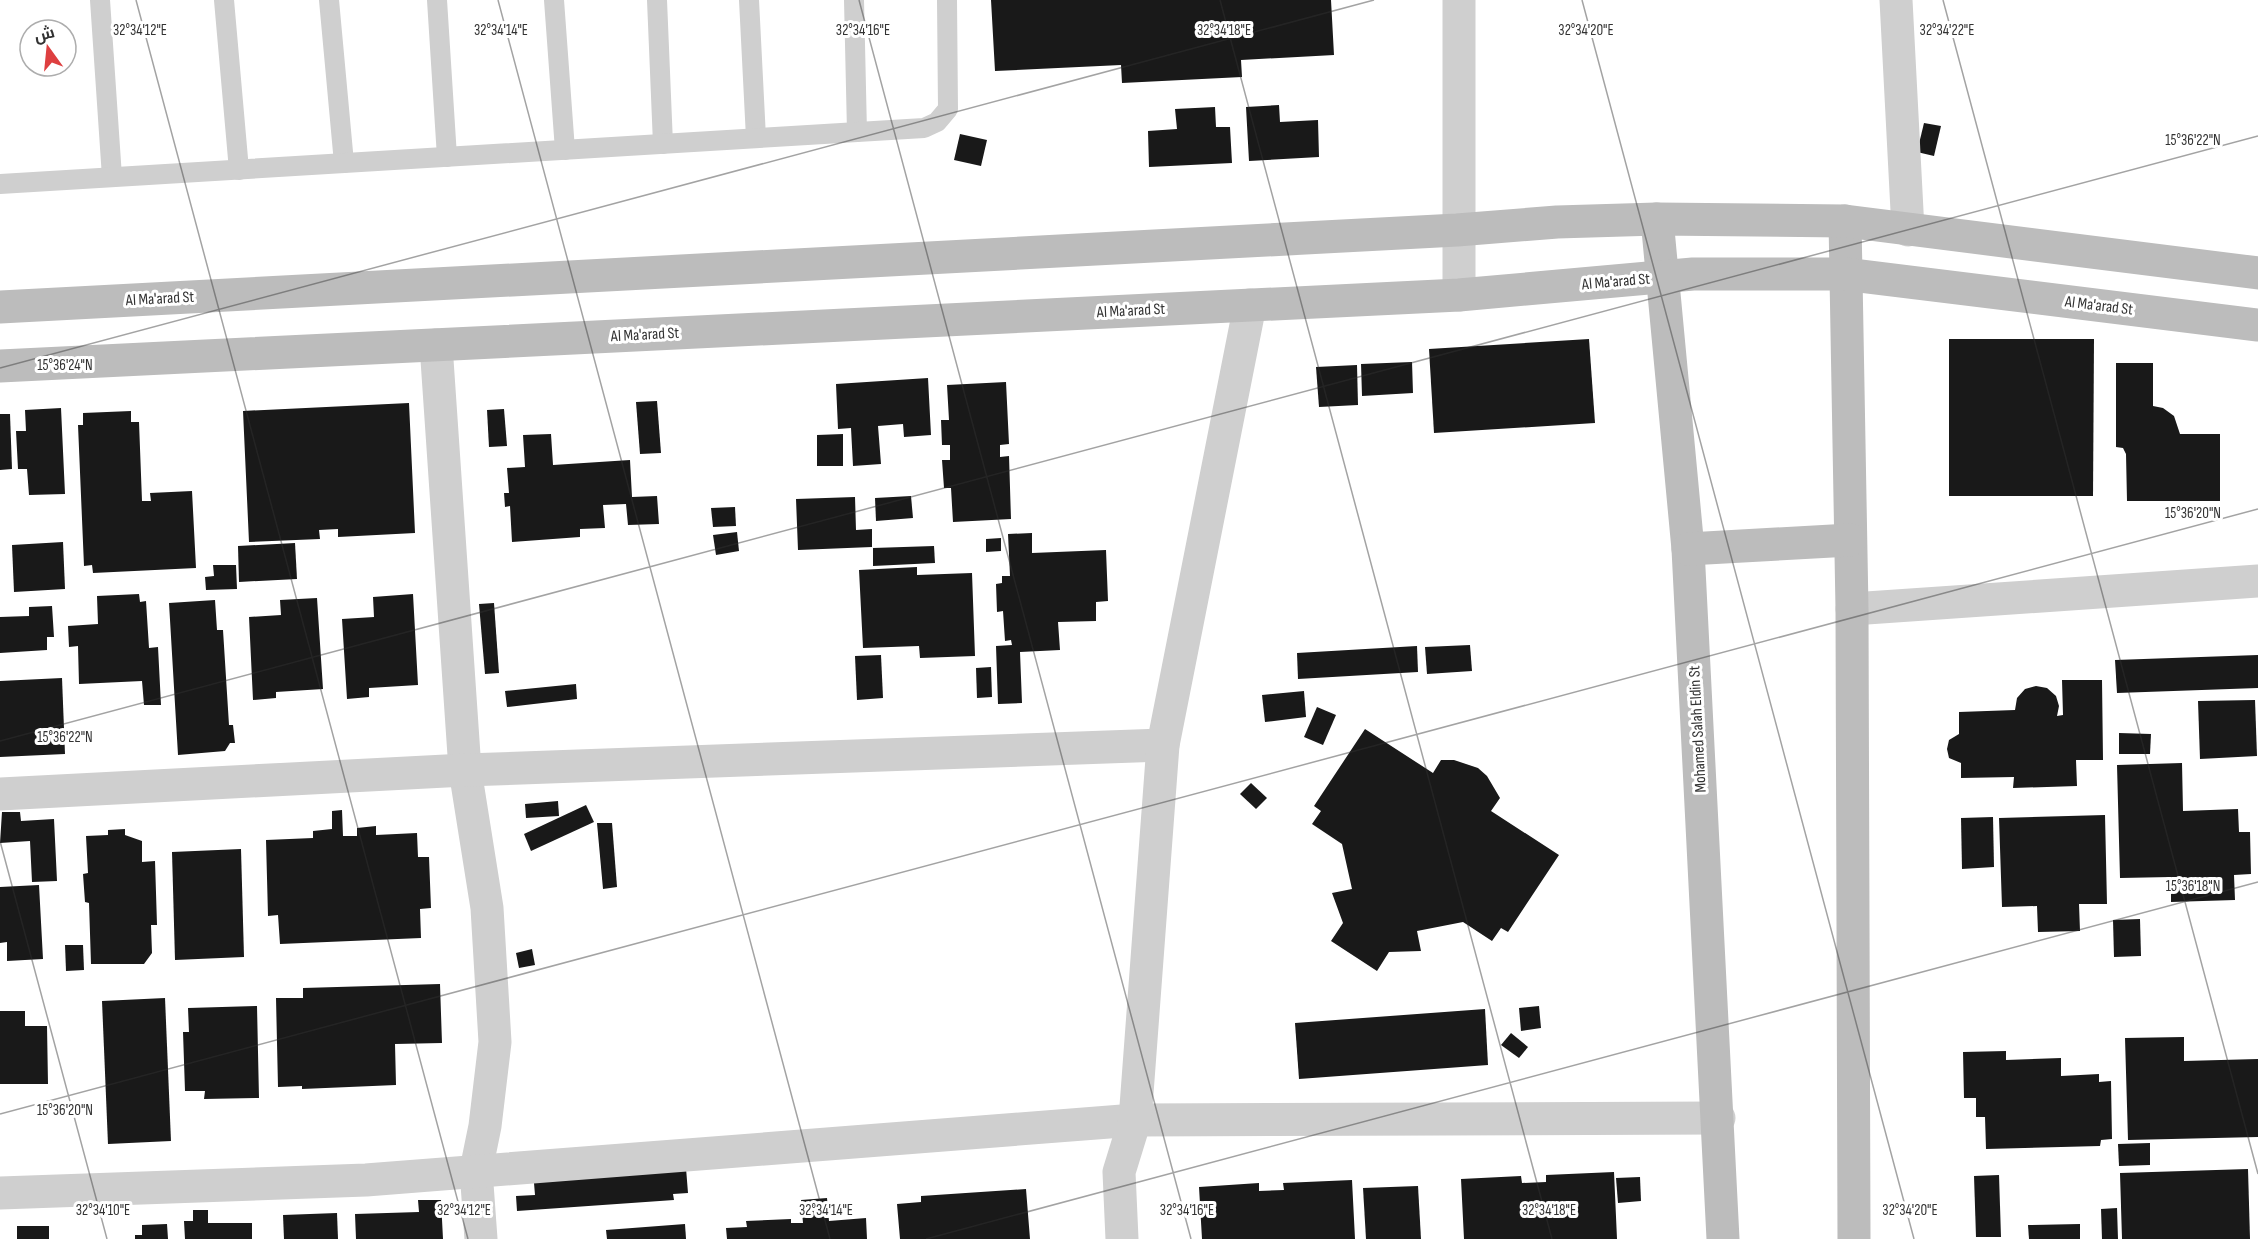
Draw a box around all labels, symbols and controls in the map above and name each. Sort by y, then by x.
north arrow [18,18,78,78]
text: 32°34'12"E [113,21,167,40]
text: 32°34'14"E [474,21,528,40]
text: 32°34'16"E [836,21,890,40]
text: 32°34'18"E [1197,21,1251,40]
text: 32°34'20"E [1558,21,1614,40]
text: 32°34'22"E [1920,21,1974,40]
text: ش [32,23,57,47]
text: 15°36'22"N [2165,131,2221,150]
street label: Al Ma'arad St [1580,270,1651,295]
street label: Al Ma'arad St [124,288,195,310]
street label: Al Ma'arad St [2063,292,2134,320]
street label: Al Ma'arad St [1095,300,1166,322]
street label: Al Ma'arad St [609,324,680,346]
text: 15°36'24"N [37,356,93,375]
text: 15°36'20"N [2165,504,2221,523]
street label: Mohamed Salah Eldin St [1685,665,1711,793]
text: 15°36'22"N [37,728,93,747]
text: 15°36'18"N [2166,877,2220,896]
text: 15°36'20"N [37,1101,93,1120]
text: 32°34'10"E [76,1201,130,1220]
text: 32°34'12"E [437,1201,491,1220]
text: 32°34'14"E [799,1201,853,1220]
text: 32°34'16"E [1160,1201,1214,1220]
text: 32°34'18"E [1522,1201,1576,1220]
text: 32°34'20"E [1882,1201,1938,1220]

